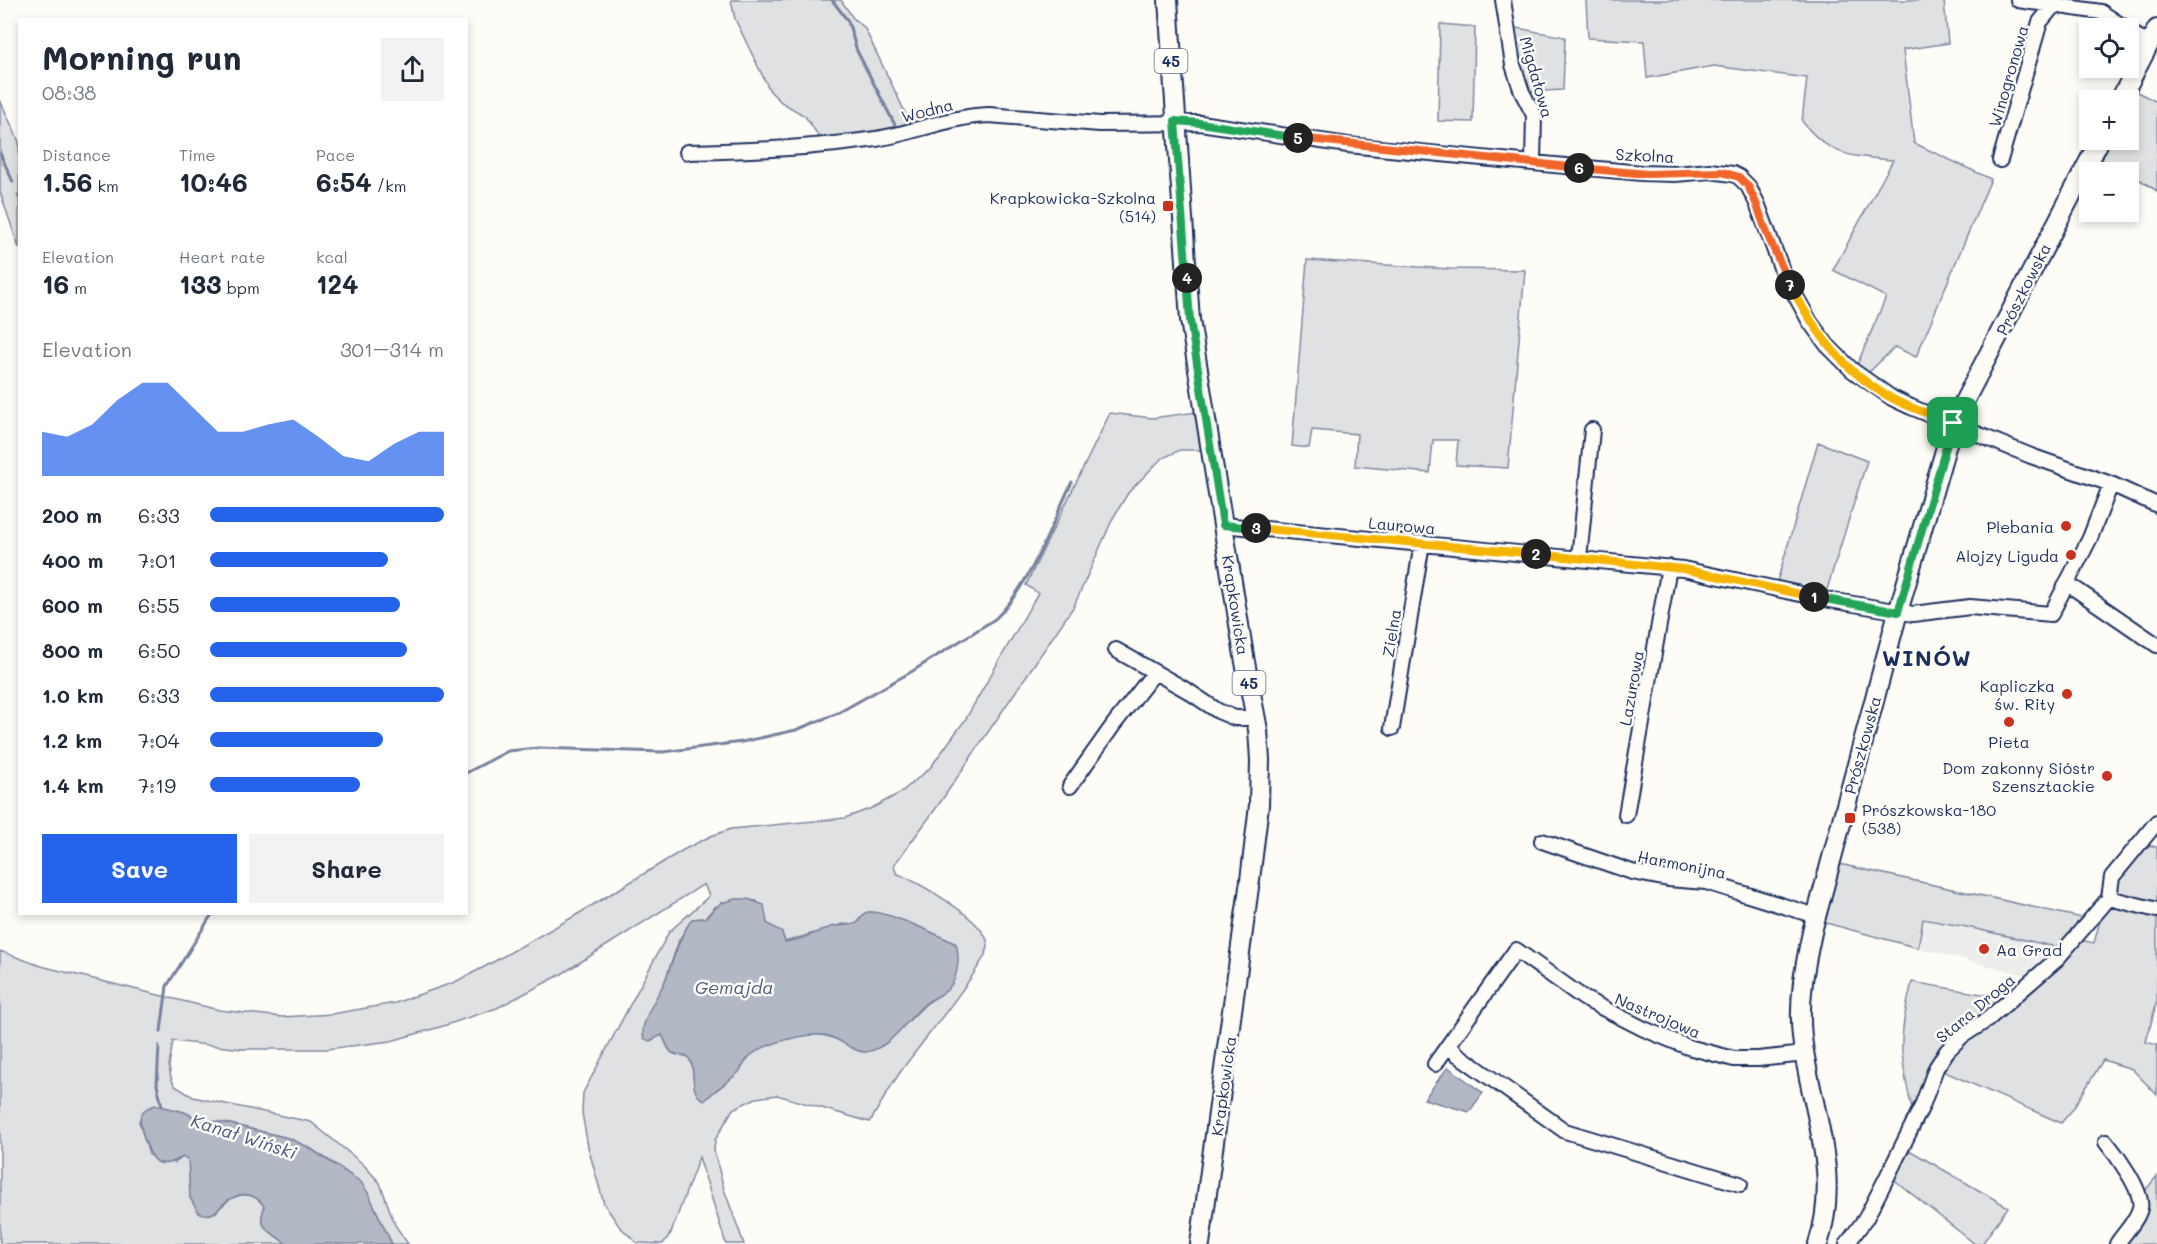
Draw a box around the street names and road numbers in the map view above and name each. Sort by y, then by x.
street label: Winogronowa [1983,23,2033,129]
street label: Migdałowa [1515,34,1559,120]
road number: 45 [1154,49,1188,73]
street label: Wodna [899,93,955,127]
street label: Szkolna [1615,143,1675,167]
street label: Prószkowska [1991,239,2055,339]
street label: Laurowa [1368,512,1436,538]
street label: Krapkowicka [1218,554,1254,656]
street label: Zielna [1377,607,1405,659]
street label: Lazurowa [1614,649,1648,727]
road number: 45 [1232,671,1266,695]
street label: Prószkowska [1839,694,1885,796]
street label: Harmonijna [1636,845,1728,883]
street label: Stara Droga [1931,969,2019,1047]
street label: Nastrojowa [1612,987,1704,1043]
street label: Krapkowicka [1206,1035,1240,1137]

